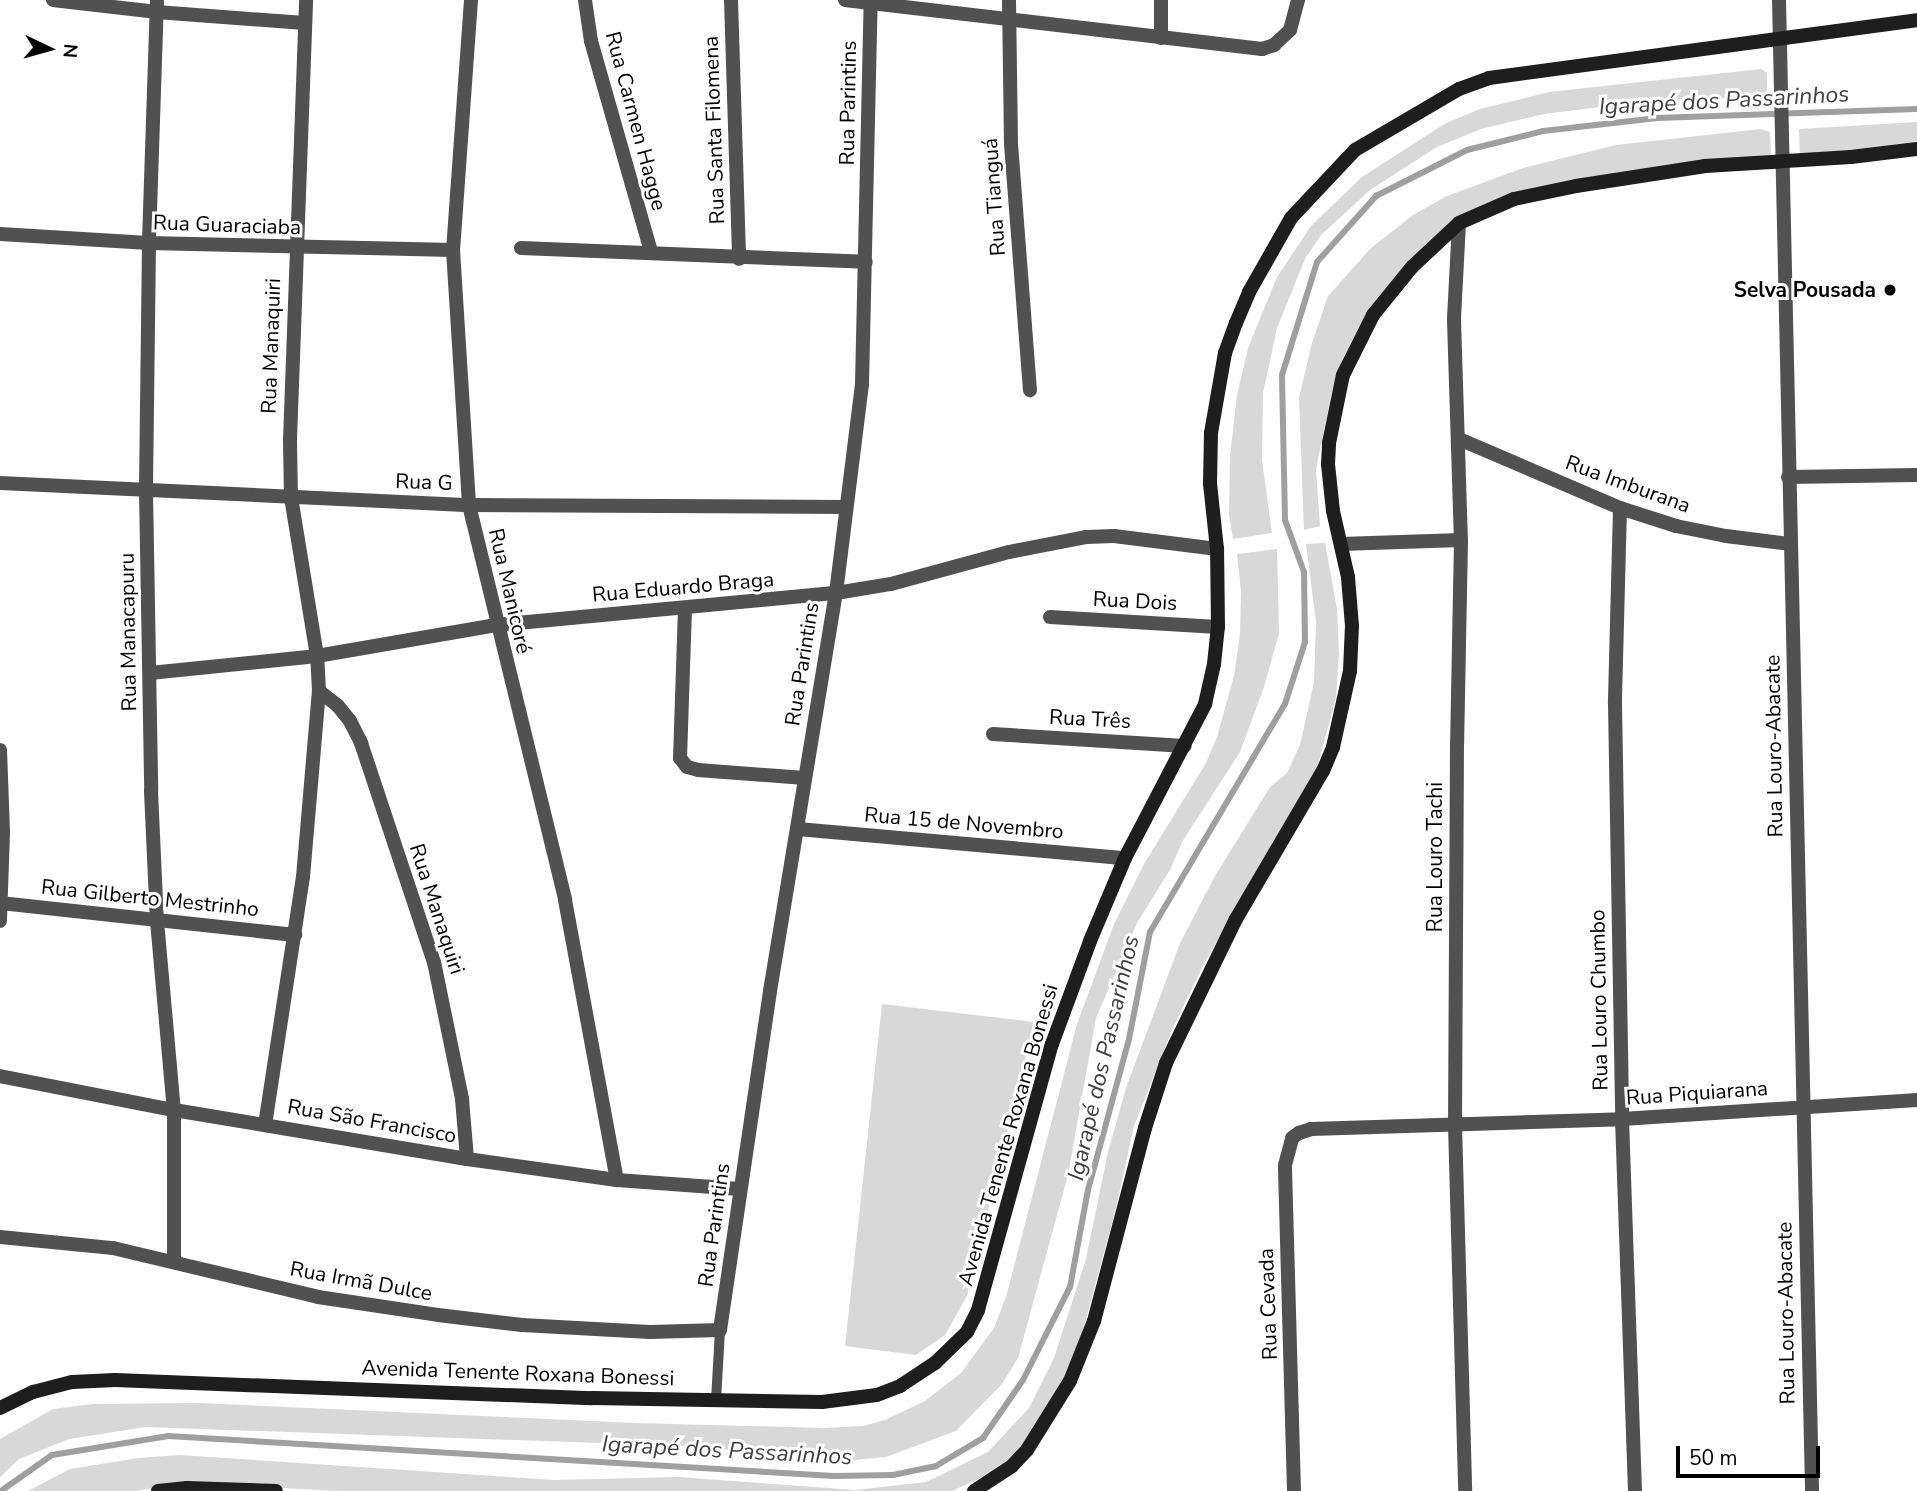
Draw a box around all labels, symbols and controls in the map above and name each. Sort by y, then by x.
north arrow [14,14,84,84]
street label: Rua Carmen Hagge [600,29,672,213]
street label: Rua Santa Filomena [698,35,730,225]
street label: Rua Parintins [834,40,862,166]
text: N [56,43,83,59]
water label: Igarapé dos Passarinhos [1598,81,1850,121]
street label: Rua Tianguá [977,137,1011,257]
street label: Rua Guaraciaba [153,210,301,240]
place label: Selva Pousada [1734,277,1876,303]
street label: Rua Manaquiri [256,278,286,414]
marker: Selva Pousada [1882,282,1898,298]
street label: Rua Imburana [1562,450,1694,518]
street label: Rua G [395,468,453,496]
street label: Rua Manicoré [483,526,537,656]
street label: Rua Manacapuru [114,552,142,712]
street label: Rua Eduardo Braga [591,566,775,608]
street label: Rua Dois [1092,586,1178,616]
street label: Rua Parintins [780,600,824,728]
street label: Rua Louro-Abacate [1760,654,1788,838]
street label: Rua Três [1048,704,1132,734]
street label: Rua Louro Tachi [1422,782,1448,932]
street label: Rua 15 de Novembro [863,802,1065,844]
street label: Rua Manaquiri [404,841,470,977]
street label: Rua Gilberto Mestrinho [40,874,260,922]
street label: Rua Louro Chumbo [1585,909,1613,1091]
water label: Igarapé dos Passarinhos [1062,933,1146,1183]
street label: Avenida Tenente Roxana Bonessi [953,981,1063,1289]
street label: Rua Piquiarana [1625,1075,1769,1111]
street label: Rua São Francisco [286,1094,458,1148]
street label: Rua Parintins [693,1161,735,1289]
street label: Rua Louro-Abacate [1772,1221,1800,1405]
street label: Rua Cevada [1253,1248,1283,1360]
street label: Rua Irmã Dulce [288,1256,434,1306]
street label: Avenida Tenente Roxana Bonessi [361,1355,675,1391]
water label: Igarapé dos Passarinhos [601,1431,853,1471]
scale bar [1679,1432,1822,1476]
text: 50 m [1689,1444,1738,1472]

